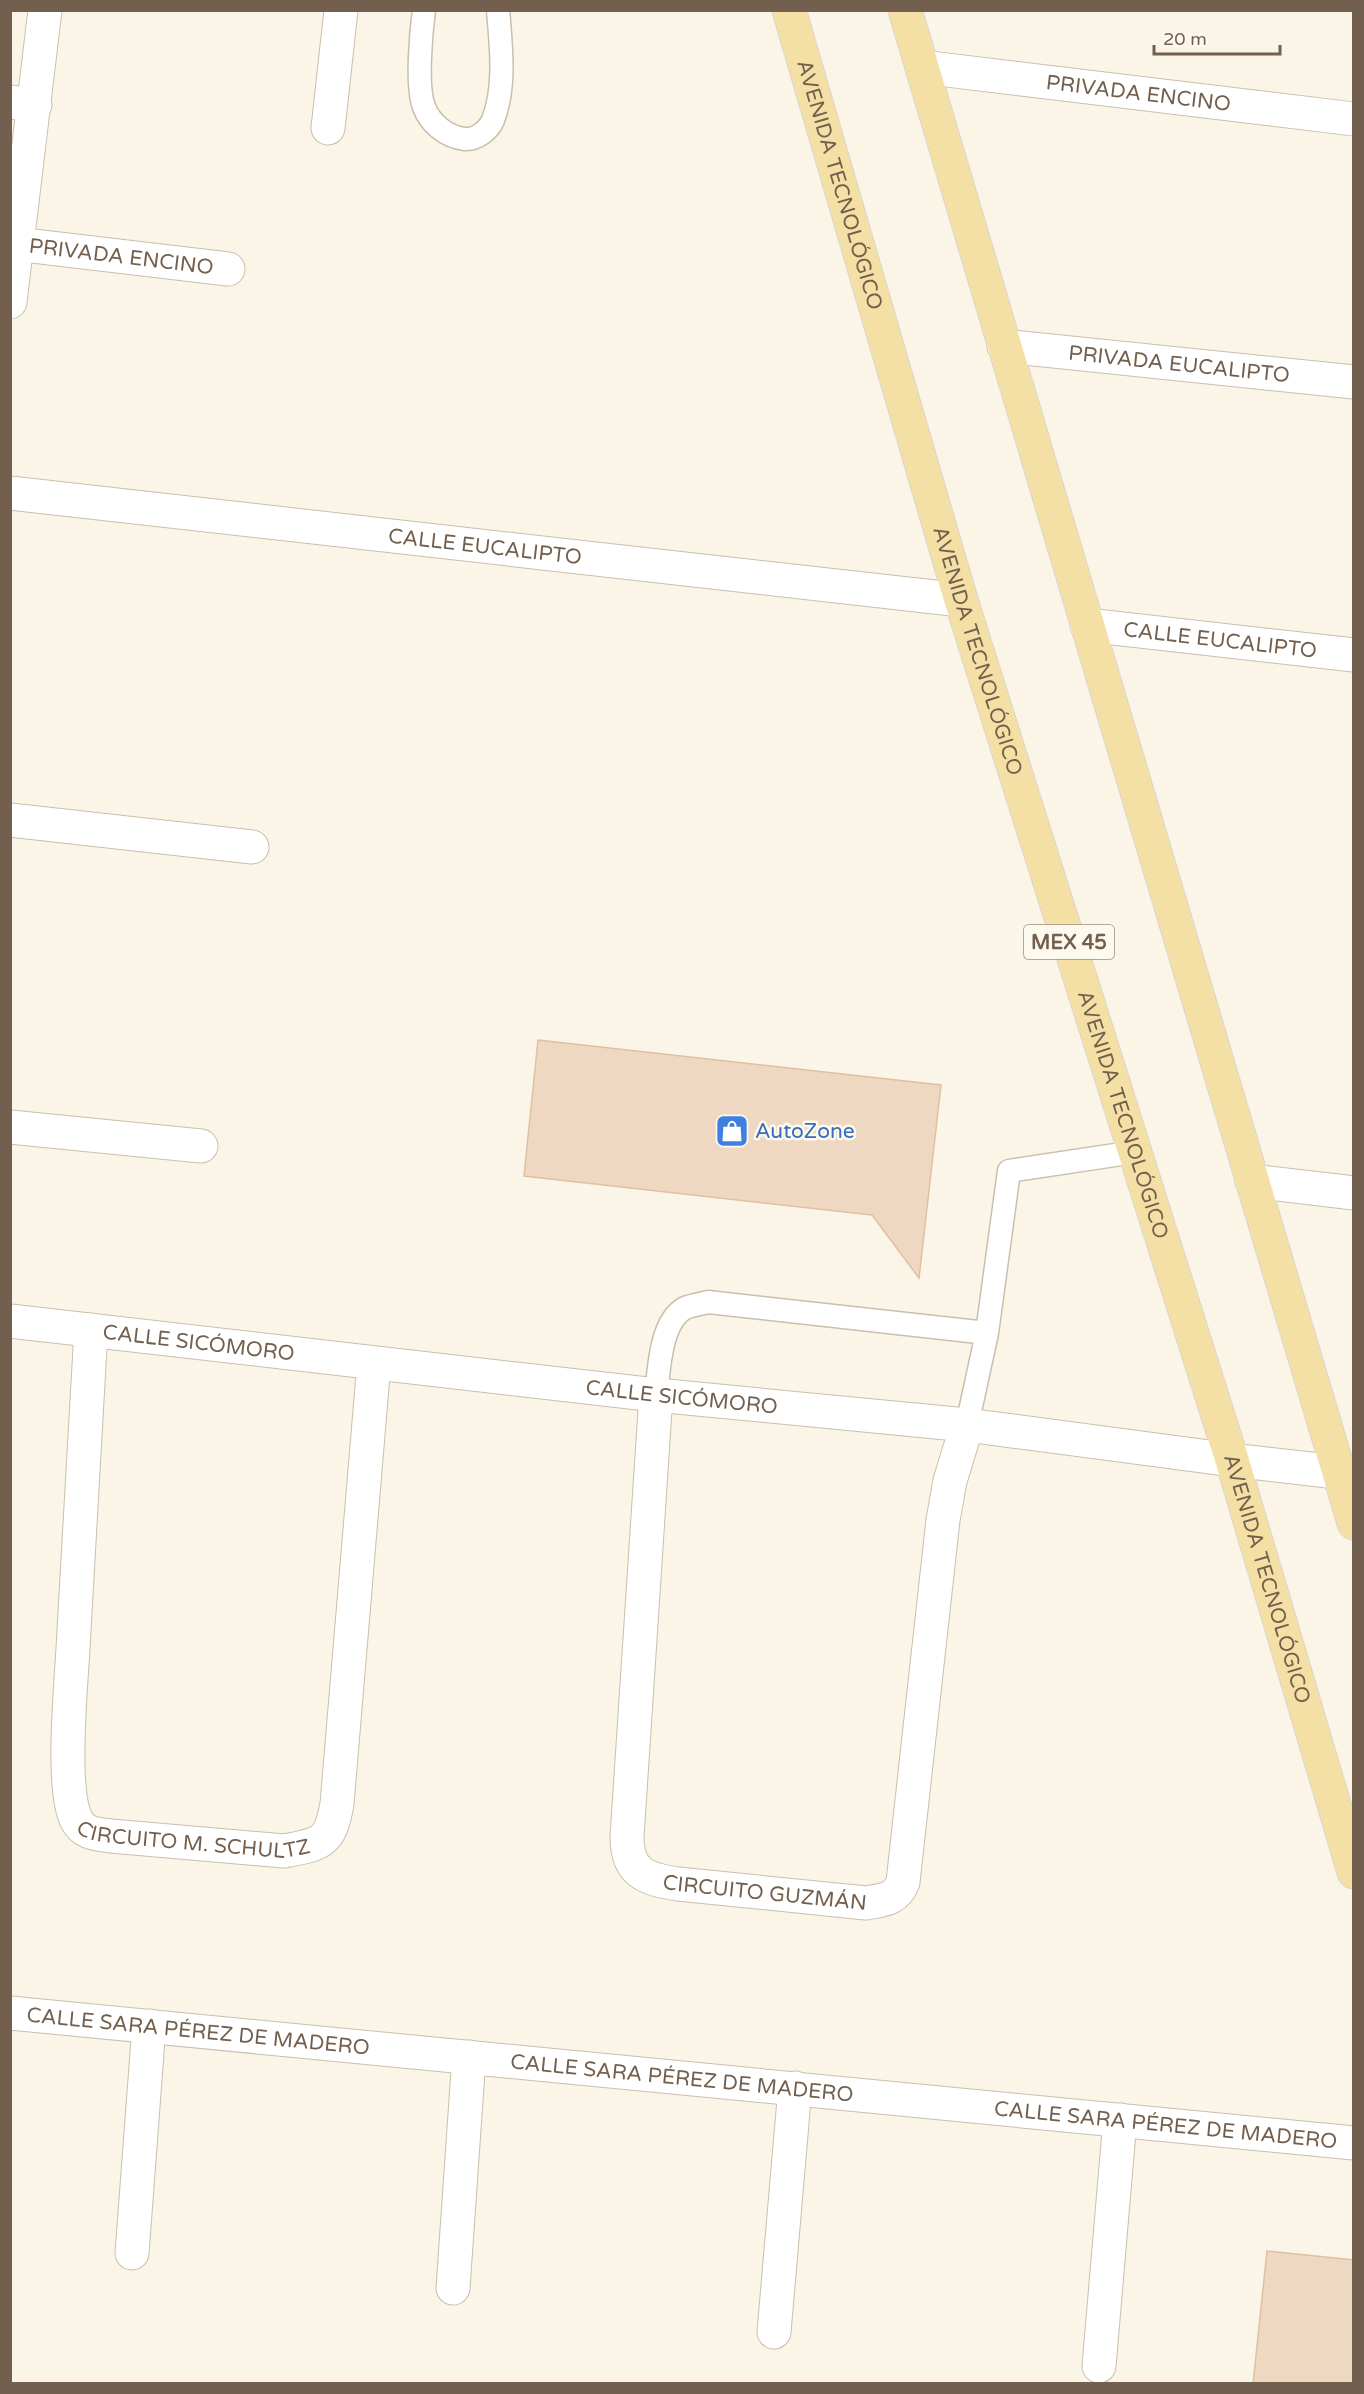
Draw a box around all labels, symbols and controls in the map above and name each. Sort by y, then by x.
scale bar [1154,18,1280,56]
text: 20 m [1163,28,1207,50]
street label: AVENIDA TECNOLÓGICO [791,57,888,313]
street label: PRIVADA ENCINO [1045,70,1232,117]
street label: PRIVADA ENCINO [27,234,215,280]
street label: PRIVADA EUCALIPTO [1067,341,1291,388]
street label: CALLE EUCALIPTO [387,524,583,570]
street label: AVENIDA TECNOLÓGICO [927,524,1027,778]
street label: CALLE EUCALIPTO [1122,617,1318,664]
road number: MEX 45 [1024,925,1114,959]
street label: AVENIDA TECNOLÓGICO [1072,987,1174,1242]
shop icon: AutoZone [714,1113,750,1149]
place label: AutoZone [755,1119,855,1144]
street label: CALLE SICÓMORO [101,1320,296,1367]
street label: CALLE SICÓMORO [584,1375,779,1420]
street label: AVENIDA TECNOLÓGICO [1218,1451,1315,1707]
street label: CIRCUITO M. SCHULTZ [71,1815,313,1864]
street label: CIRCUITO GUZMÁN [661,1870,868,1916]
street label: CALLE SARA PÉREZ DE MADERO [25,2003,371,2061]
street label: CALLE SARA PÉREZ DE MADERO [509,2049,855,2108]
street label: CALLE SARA PÉREZ DE MADERO [993,2096,1338,2154]

